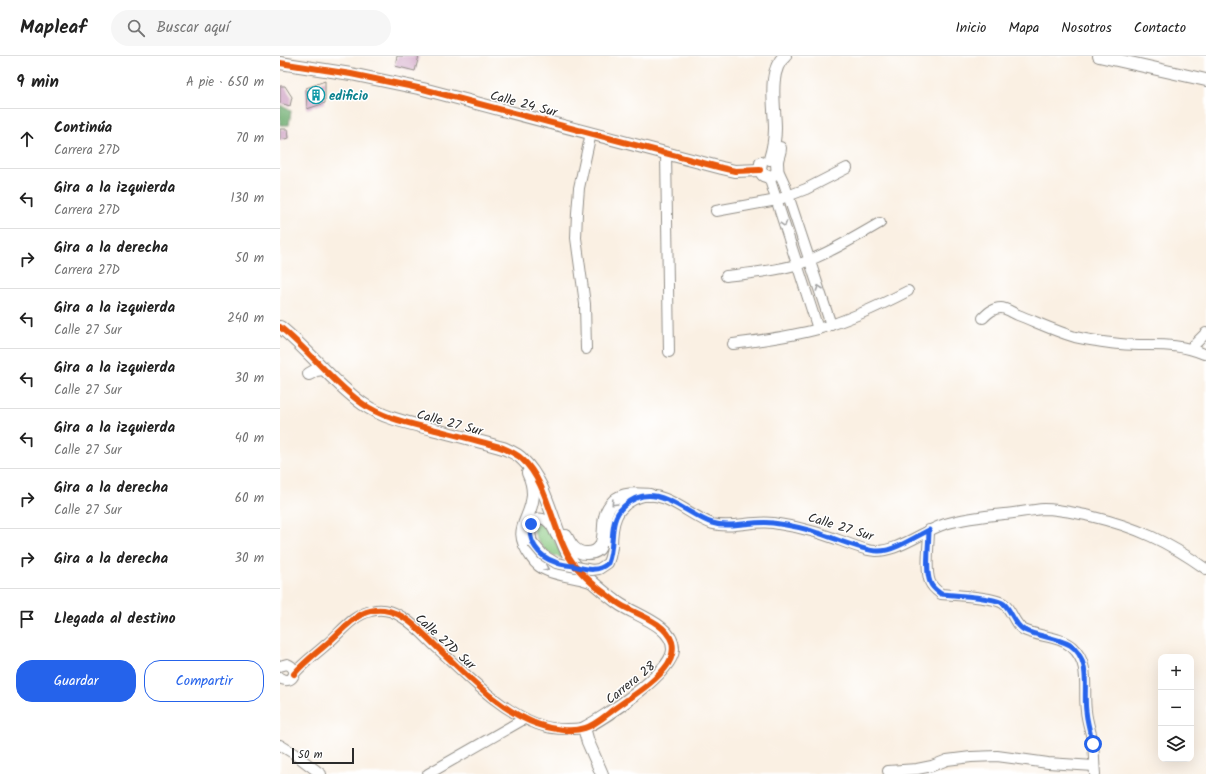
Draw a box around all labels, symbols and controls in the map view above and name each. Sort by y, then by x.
search box [111,10,391,46]
text: Mapleaf [20,13,87,43]
text: Buscar aquí [157,16,229,40]
icon: search [125,17,147,39]
text: Inicio [955,17,986,39]
text: Mapa [1008,17,1039,39]
text: Nosotros [1061,17,1112,39]
text: Contacto [1134,17,1186,39]
text: 9 min [16,69,59,96]
text: A pie · 650 m [186,72,264,93]
building icon: edificio [306,85,326,105]
street label: Calle 24 Sur [488,85,560,124]
place label: edificio [329,86,368,107]
text: Continúa [54,116,112,140]
icon: ahead [16,128,38,150]
text: 70 m [236,128,264,149]
text: Carrera 27D [54,140,120,161]
text: Gira a la izquierda [54,176,175,200]
icon: left [16,188,38,210]
text: 130 m [230,188,264,209]
text: Carrera 27D [54,200,120,221]
one-way arrow [780,221,788,228]
text: Gira a la derecha [54,236,168,260]
icon: right [16,248,38,270]
text: 50 m [235,248,264,269]
text: Carrera 27D [54,260,120,281]
one-way arrow [815,284,824,291]
text: Gira a la izquierda [54,296,175,320]
icon: left [16,308,38,330]
text: 240 m [227,308,264,329]
text: Calle 27 Sur [54,320,122,341]
text: Gira a la izquierda [54,356,175,380]
icon: left [16,368,38,390]
text: 30 m [235,368,264,389]
text: Calle 27 Sur [54,380,122,401]
street label: Calle 27 Sur [414,405,486,443]
text: Gira a la izquierda [54,416,175,440]
icon: left [16,428,38,450]
text: 40 m [235,428,264,449]
text: Calle 27 Sur [54,440,122,461]
text: Gira a la derecha [54,476,168,500]
icon: right [16,488,38,510]
text: 60 m [235,488,264,509]
one-way arrow [611,498,618,506]
text: Calle 27 Sur [54,500,122,521]
street label: Calle 27 Sur [805,508,877,548]
route end [522,515,540,533]
text: Gira a la derecha [54,547,168,571]
icon: right [16,548,38,570]
text: 30 m [235,548,264,569]
one-way arrow [542,564,549,571]
text: Llegada al destino [54,607,176,631]
icon: arrive [16,608,38,630]
street label: Calle 27D Sur [410,609,481,676]
map controls [1158,654,1194,762]
button: + [1158,654,1194,690]
street label: Carrera 28 [601,656,661,710]
button: Guardar [16,660,136,702]
button: Compartir [144,660,264,702]
button: − [1158,690,1194,726]
button: layers [1158,726,1194,762]
route start [1084,735,1102,753]
scale bar [292,746,354,765]
text: 50 m [298,746,323,764]

